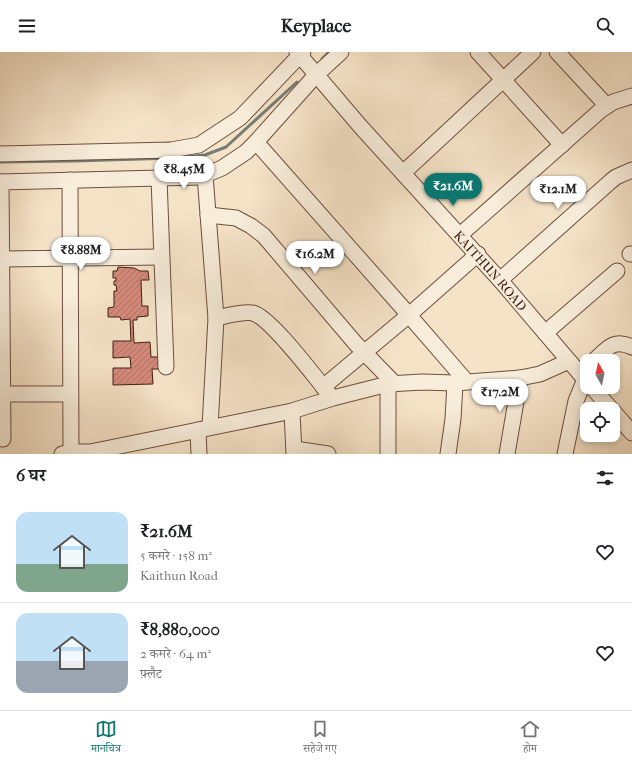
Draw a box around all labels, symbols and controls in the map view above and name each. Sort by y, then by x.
icon: menu [16,15,38,37]
icon: search [594,15,616,37]
text: Keyplace [281,16,351,37]
pin: ₹8.45M [151,156,217,190]
text: ₹8.45M [163,161,205,176]
pin: ₹21.6M [420,173,486,207]
pin: ₹12.1M [525,176,591,210]
text: ₹21.6M [433,178,473,193]
text: ₹12.1M [539,181,577,196]
street label: KAITHUN ROAD [451,228,530,314]
pin: ₹8.88M [48,237,114,271]
pin: ₹16.2M [282,241,348,275]
text: ₹8.88M [60,242,102,257]
text: ₹16.2M [295,246,335,261]
north arrow [580,354,620,394]
map controls [580,354,620,442]
pin: ₹17.2M [467,379,533,413]
text: ₹17.2M [480,384,520,399]
button: locate [580,402,620,442]
text: 6 घर [16,465,46,485]
icon: filters [594,467,616,489]
text: ₹21.6M [140,521,192,541]
icon: home [48,528,96,576]
icon: heart [594,541,616,563]
text: 5 कमरे · 158 m² [140,548,212,563]
text: Kaithun Road [140,568,218,583]
text: ₹8,880,000 [140,619,220,639]
icon: home [48,629,96,677]
icon: heart [594,642,616,664]
text: 2 कमरे · 64 m² [140,646,211,661]
text: फ़्लैट [140,666,162,681]
tab: मानचित्र [91,718,121,759]
tab: सहेजे गए [303,718,337,759]
tab: होम [519,718,541,759]

